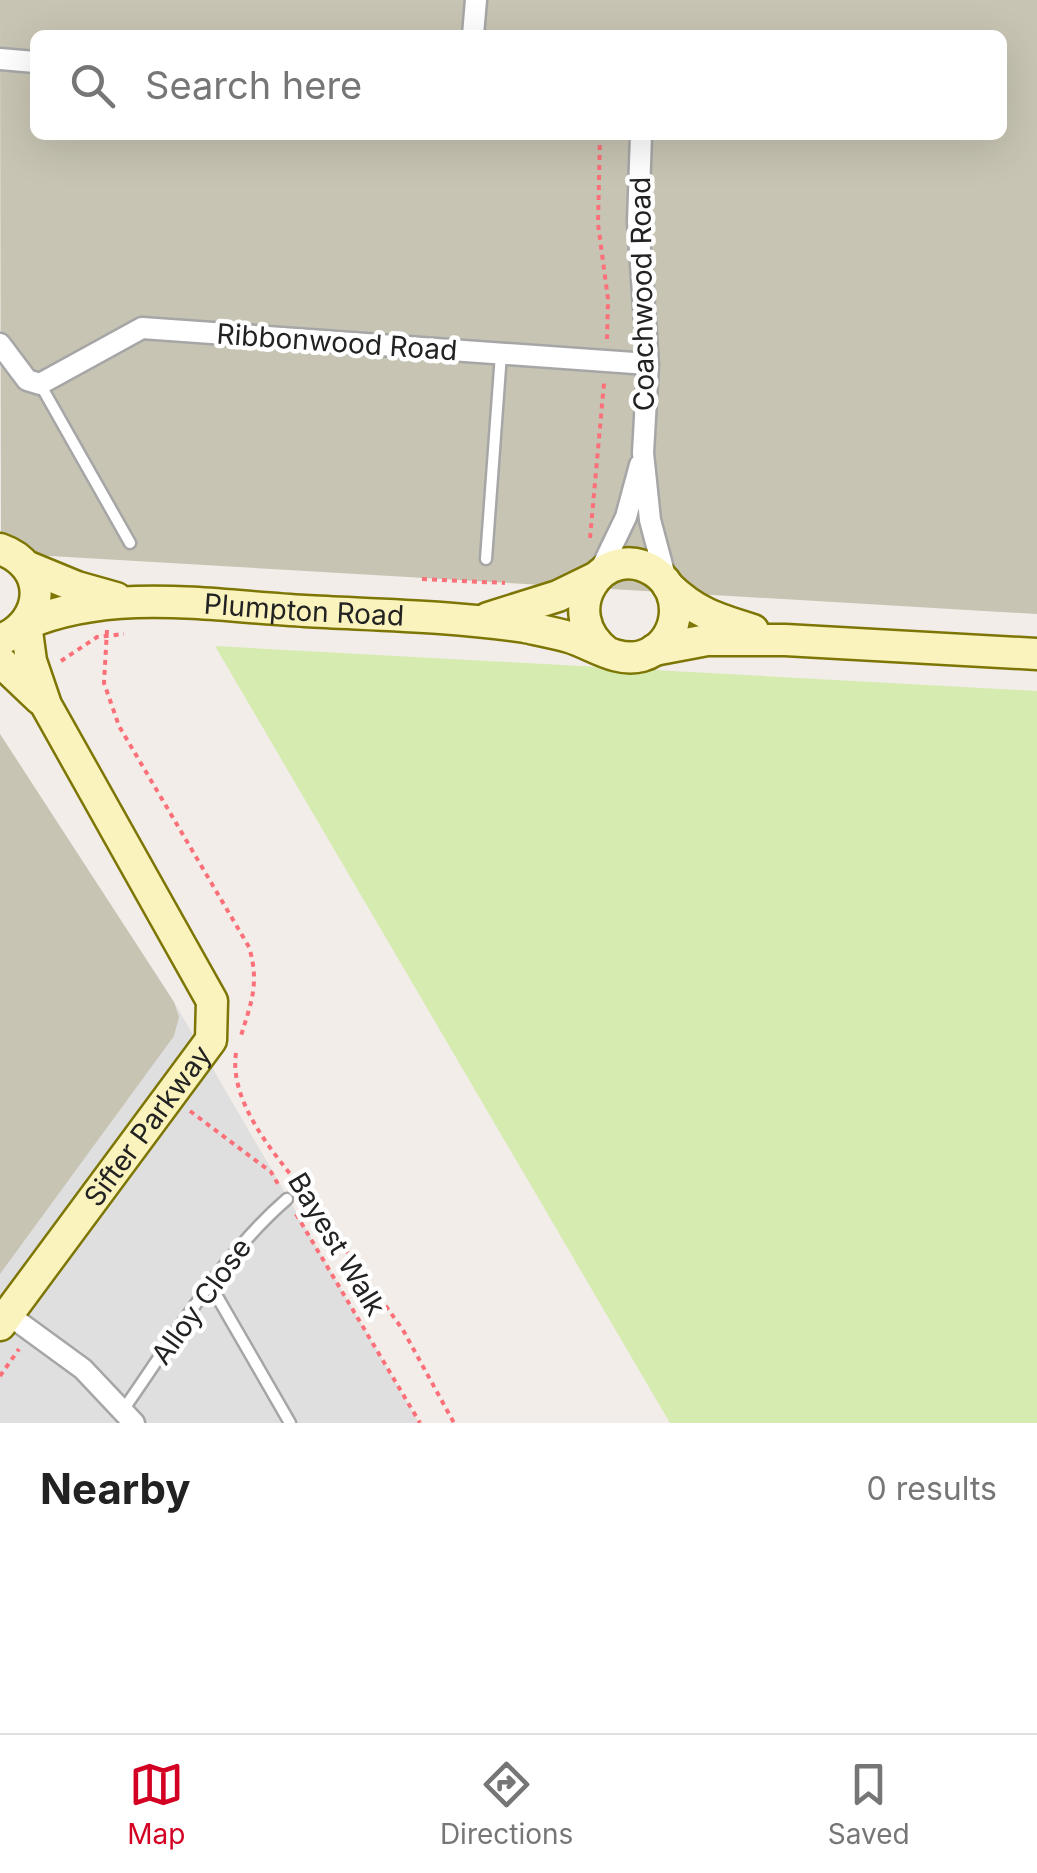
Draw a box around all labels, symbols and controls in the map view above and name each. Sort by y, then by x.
search box [30,30,1007,140]
icon: search [65,58,120,113]
text: Search here [145,62,362,108]
street label: Coachwood Road [623,177,661,411]
street label: Ribbonwood Road [216,317,458,367]
street label: Plumpton Road [203,586,405,633]
street label: Sifter Parkway [77,1039,218,1213]
street label: Bayest Walk [281,1166,393,1322]
street label: Alloy Close [144,1231,258,1371]
text: Nearby [40,1463,191,1514]
text: 0 results [867,1469,997,1508]
tab: Map [127,1757,185,1851]
tab: Directions [440,1757,573,1851]
tab: Saved [828,1757,910,1851]

